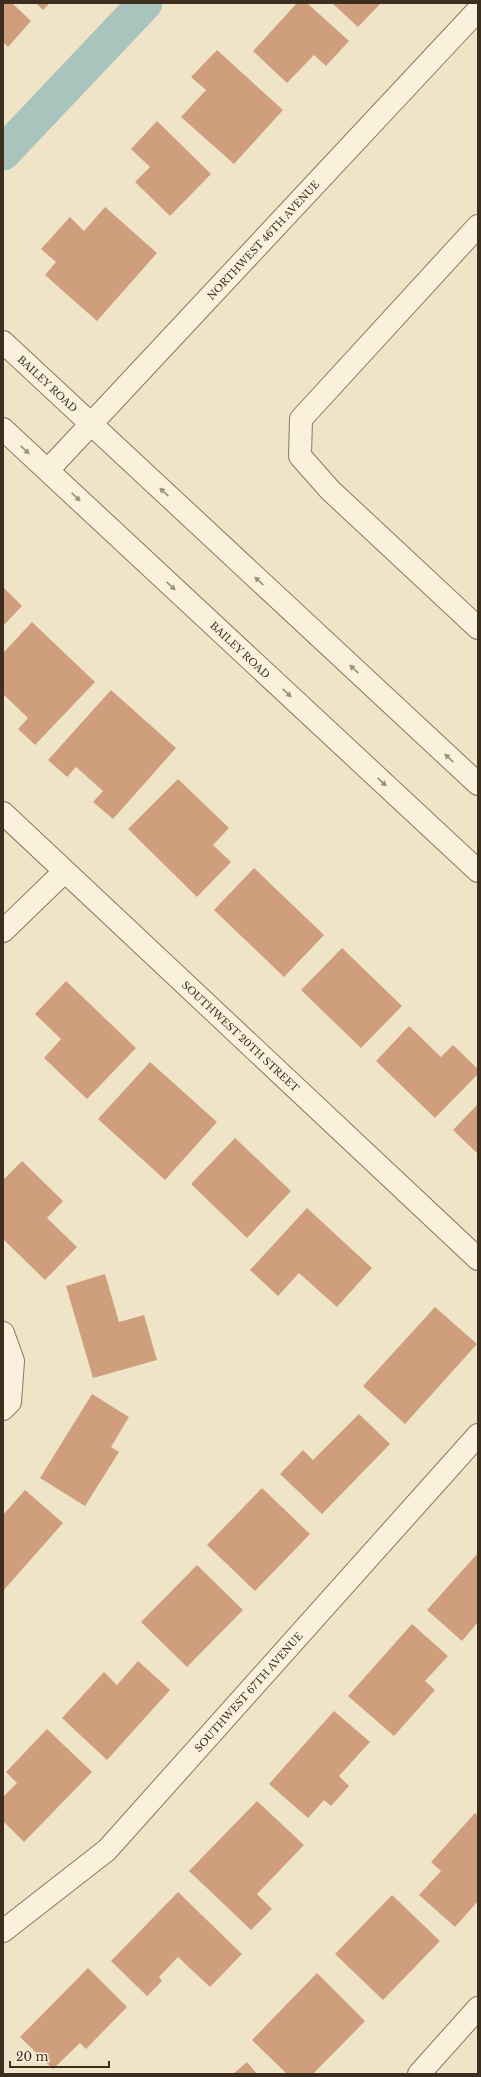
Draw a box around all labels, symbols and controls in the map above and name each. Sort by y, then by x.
street label: NORTHWEST 46TH AVENUE [204,178,322,302]
street label: BAILEY ROAD [15,352,80,415]
one-way arrow [20,445,31,454]
one-way arrow [159,487,169,497]
one-way arrow [71,492,81,502]
one-way arrow [254,576,264,585]
one-way arrow [166,581,177,590]
street label: BAILEY ROAD [207,619,273,681]
one-way arrow [349,664,359,674]
one-way arrow [282,689,292,698]
one-way arrow [444,753,455,762]
one-way arrow [377,777,387,787]
street label: SOUTHWEST 20TH STREET [179,978,302,1094]
street label: SOUTHWEST 67TH AVENUE [192,1629,305,1754]
scale bar [10,2043,109,2069]
text: 20 m [16,2049,48,2064]

